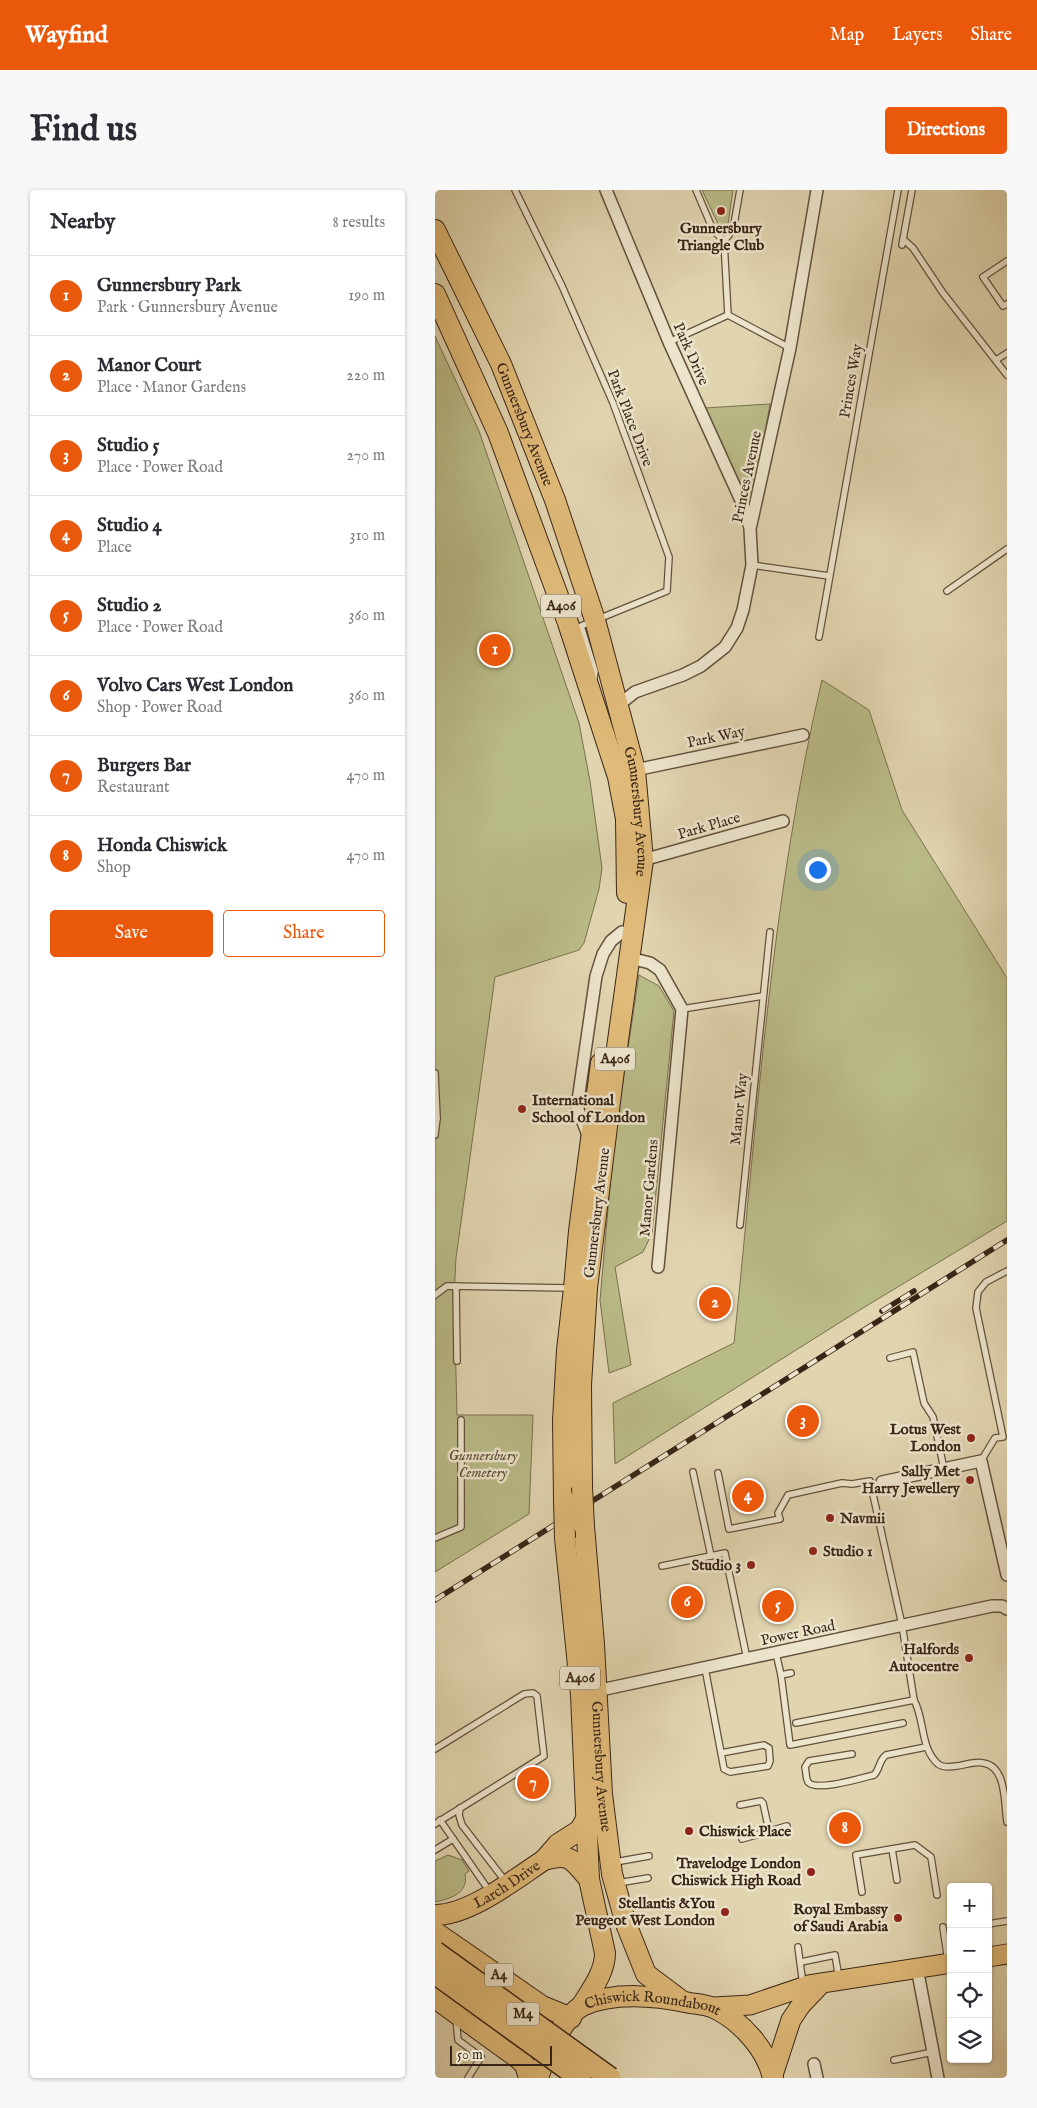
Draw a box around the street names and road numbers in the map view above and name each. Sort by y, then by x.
street label: Park Drive [669,320,713,388]
street label: Princes Way [835,342,867,420]
street label: Gunnersbury Avenue [492,360,558,489]
street label: Park Place Drive [603,367,657,469]
street label: Princes Avenue [728,429,766,525]
road number: A406 [541,594,581,618]
street label: Park Way [685,721,747,752]
street label: Gunnersbury Avenue [620,744,653,878]
street label: Park Place [675,808,743,844]
road number: A406 [595,1048,635,1071]
street label: Manor Way [726,1071,752,1146]
street label: Manor Gardens [635,1139,663,1237]
street label: Gunnersbury Avenue [580,1147,614,1279]
street label: Power Road [759,1616,838,1650]
road number: A406 [560,1666,600,1690]
street label: Gunnersbury Avenue [588,1700,616,1833]
street label: Larch Drive [470,1856,544,1912]
road number: A4 [485,1964,513,1986]
street label: Chiswick Roundabout [582,1987,725,2020]
road number: M4 [507,2002,539,2026]

